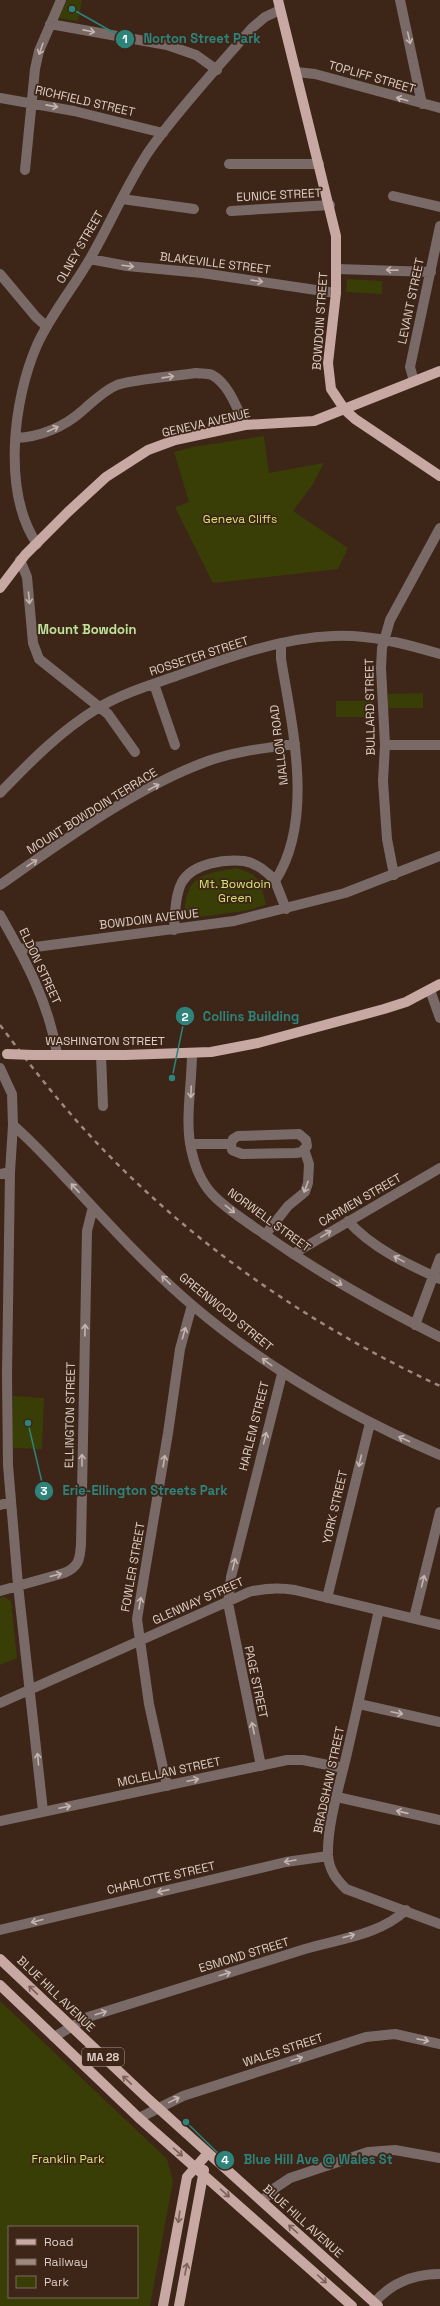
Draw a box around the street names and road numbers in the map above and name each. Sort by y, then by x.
street label: TOPLIFF STREET [327,57,417,97]
street label: RICHFIELD STREET [33,82,137,120]
street label: EUNICE STREET [236,185,322,205]
street label: OLNEY STREET [53,208,107,286]
street label: BLAKEVILLE STREET [159,248,271,278]
street label: LEVANT STREET [394,256,428,346]
street label: BOWDOIN STREET [309,271,331,371]
street label: GENEVA AVENUE [160,405,252,441]
street label: ROSSETER STREET [147,632,251,680]
street label: BULLARD STREET [361,658,379,756]
street label: MALLON ROAD [266,704,292,786]
street label: MOUNT BOWDOIN TERRACE [24,764,161,858]
street label: BOWDOIN AVENUE [98,905,200,933]
street label: ELDON STREET [15,925,65,1007]
street label: WASHINGTON STREET [45,1033,165,1049]
street label: CARMEN STREET [316,1170,404,1230]
street label: NORWELL STREET [224,1184,314,1256]
street label: GREENWOOD STREET [176,1269,276,1355]
street label: ELLINGTON STREET [61,1362,79,1468]
street label: HARLEM STREET [235,1379,273,1473]
street label: YORK STREET [319,1469,351,1545]
street label: FOWLER STREET [117,1521,149,1613]
street label: GLENWAY STREET [150,1574,246,1628]
street label: PAGE STREET [240,1644,272,1720]
street label: BRADSHAW STREET [310,1725,348,1835]
street label: MCLELLAN STREET [116,1753,222,1791]
street label: CHARLOTTE STREET [105,1858,217,1898]
street label: ESMOND STREET [197,1934,291,1976]
street label: BLUE HILL AVENUE [14,1953,99,2036]
street label: WALES STREET [241,2029,325,2071]
road number: MA 28 [82,2048,124,2066]
street label: BLUE HILL AVENUE [260,2181,347,2261]

